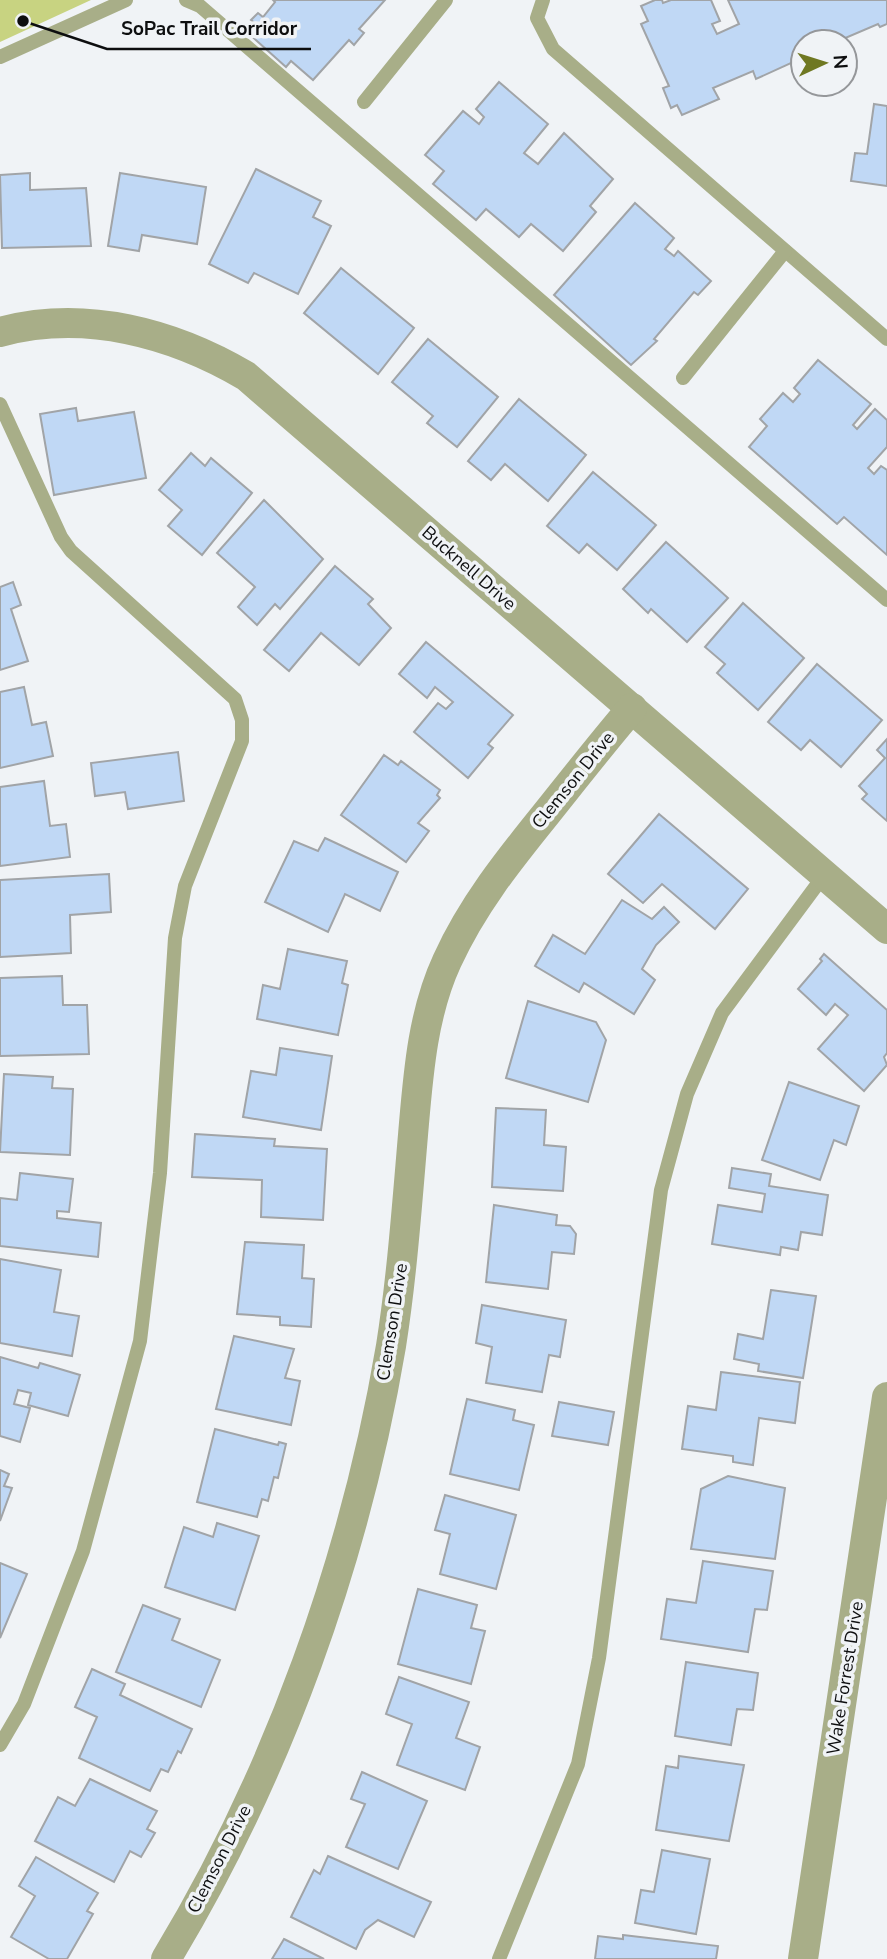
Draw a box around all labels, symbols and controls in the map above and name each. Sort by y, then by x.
callout: SoPac Trail Corridor [107,9,311,49]
text: SoPac Trail Corridor [121,16,298,42]
north arrow [789,28,859,98]
text: N [826,54,853,70]
street label: Bucknell Drive [417,520,521,616]
street label: Clemson Drive [526,726,620,834]
street label: Clemson Drive [371,1262,413,1382]
street label: Wake Forrest Drive [821,1599,869,1757]
street label: Clemson Drive [181,1801,257,1917]

